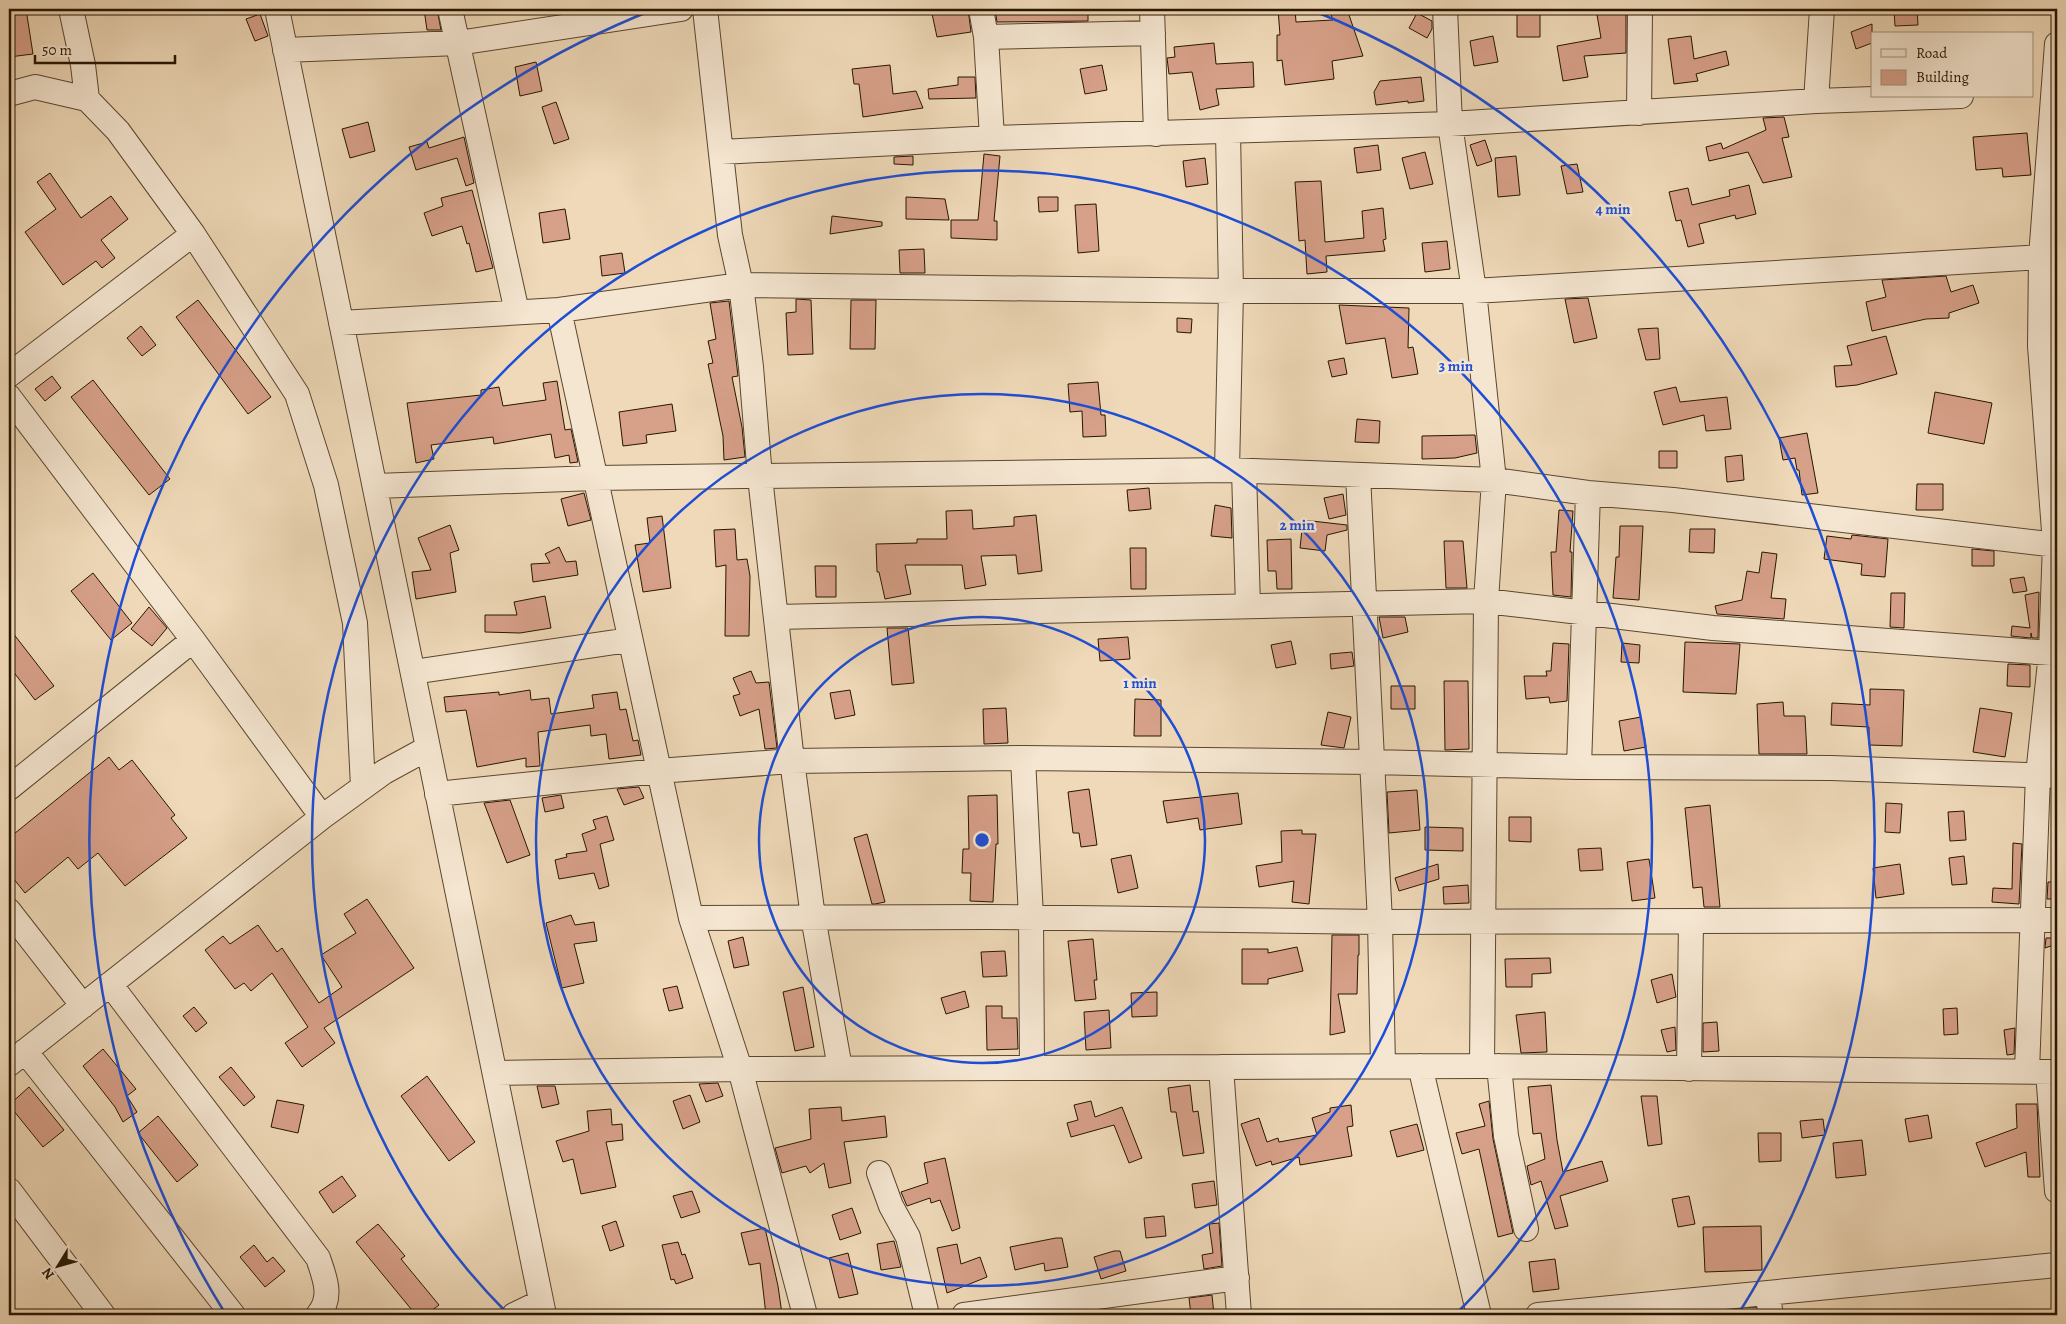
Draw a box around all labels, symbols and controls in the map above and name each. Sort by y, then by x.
scale bar [35,32,175,64]
legend [1871,32,2034,98]
text: 50 m [42,40,72,60]
text: Road [1916,43,1948,63]
text: Building [1916,67,1969,87]
text: 4 min [1595,199,1631,219]
text: 3 min [1439,356,1474,376]
text: 2 min [1279,515,1315,535]
text: 1 min [1123,673,1157,693]
centre of rings [973,831,991,849]
north arrow [32,1242,82,1292]
text: N [37,1264,59,1283]

